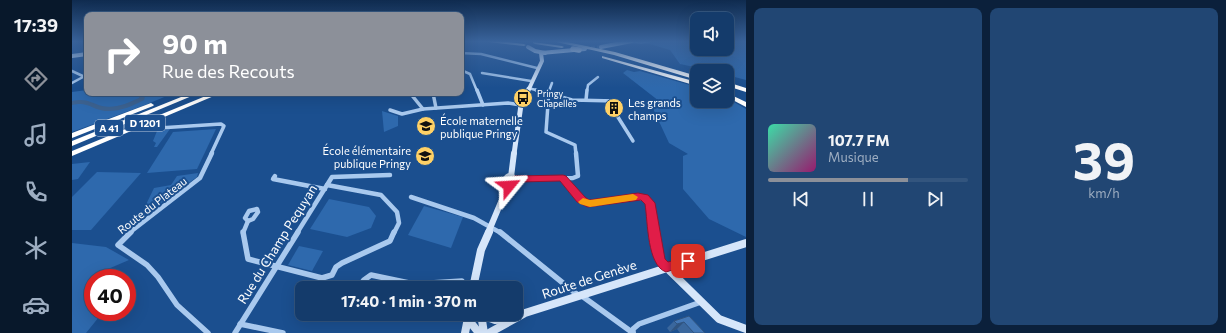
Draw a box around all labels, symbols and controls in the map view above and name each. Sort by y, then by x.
map controls [690,12,734,108]
button: sound [690,12,734,56]
text: 17:39 [14,14,58,36]
text: 90 m [162,26,228,60]
icon: right [96,28,148,80]
text: Rue des Recouts [162,60,295,82]
button: layers [690,64,734,108]
icon: directions [22,65,50,93]
bus stop icon: Pringy Chapelles [512,87,534,109]
place label: Pringy Chapelles [537,88,577,109]
place label: Les grands champs [628,96,681,122]
building icon: Les grands champs [603,97,625,119]
place label: École maternelle publique Pringy [440,113,523,140]
road number: D 1201 [125,115,165,131]
school or university icon: École maternelle publique Pringy [415,115,437,137]
road number: A 41 [95,120,123,136]
icon: music [22,121,50,149]
text: 39 [1073,127,1135,191]
text: 107.7 FM [828,131,890,149]
place label: École élémentaire publique Pringy [323,143,411,170]
school or university icon: École élémentaire publique Pringy [414,145,436,167]
text: Musique [828,149,879,165]
position arrow [488,165,530,207]
street label: Route du Plateau [115,174,189,236]
icon: phone [22,178,50,206]
street label: Rue du Champ Pequyan [234,181,320,307]
text: km/h [1088,185,1120,201]
icon: previous [790,188,812,210]
icon: pause [857,188,879,210]
icon: next [924,188,946,210]
icon: climate [22,234,50,262]
pin [671,244,705,278]
icon: arrive [677,250,699,272]
street label: Route de Genève [540,256,638,302]
speed limit sign: 40 [84,269,136,321]
icon: car [22,291,50,319]
text: 17:40 · 1 min · 370 m [341,292,477,310]

